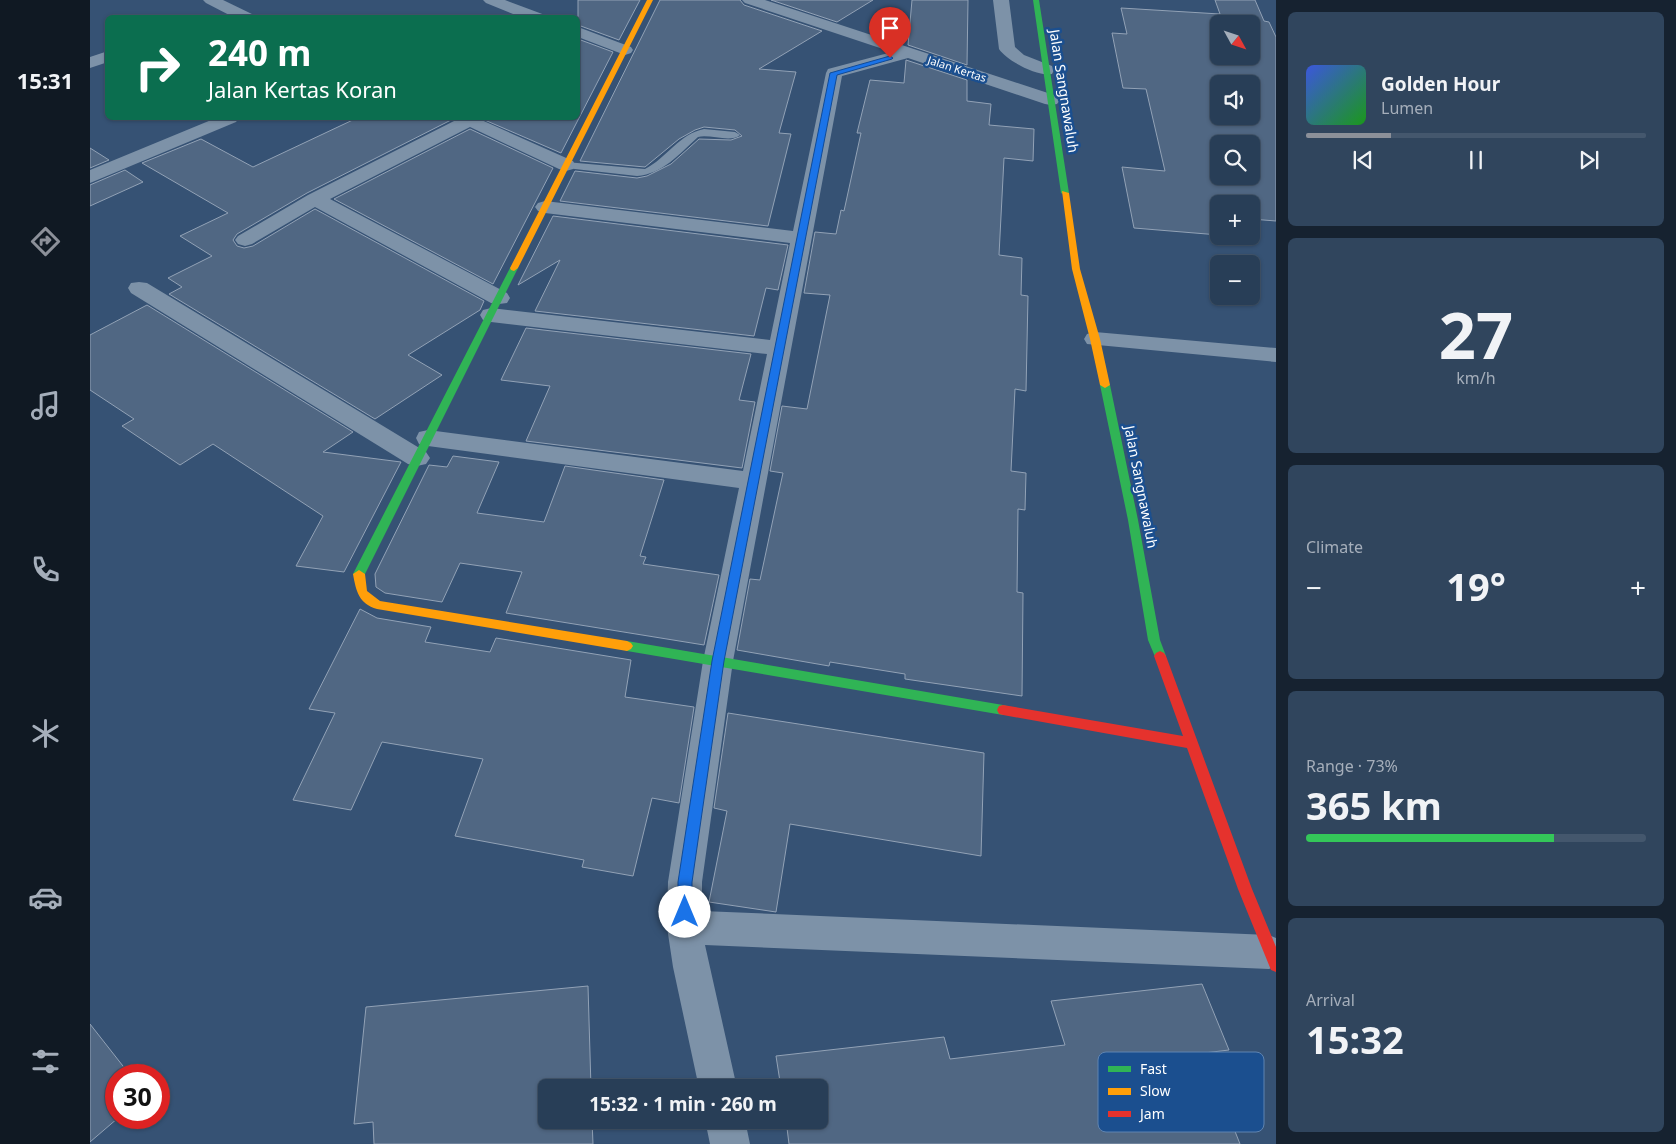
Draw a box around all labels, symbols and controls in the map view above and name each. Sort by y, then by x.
pin [869,7,911,58]
icon: arrive [876,14,904,42]
north arrow [1210,15,1260,65]
map controls [1210,15,1260,305]
street label: Jalan Sangnawaluh [1045,26,1084,154]
text: 240 m [208,29,311,76]
icon: right [125,35,190,100]
street label: Jalan Kertas [925,52,988,85]
text: 15:31 [17,65,73,95]
text: Golden Hour [1381,71,1500,97]
text: Jalan Kertas Koran [208,74,397,104]
button: sound [1210,75,1260,125]
text: Lumen [1381,97,1433,119]
button: search [1210,135,1260,185]
icon: previous [1349,146,1377,174]
icon: pause [1462,146,1490,174]
icon: next [1575,146,1603,174]
button: + [1210,195,1260,245]
icon: directions [28,224,63,259]
button: − [1210,255,1260,305]
text: 27 [1439,290,1513,378]
text: km/h [1456,367,1496,389]
icon: music [28,388,63,423]
street label: Jalan Sangnawaluh [1120,422,1163,550]
text: Climate [1306,536,1363,558]
icon: phone [28,552,63,587]
text: 19° [1446,560,1506,612]
text: − [1306,568,1322,606]
text: + [1630,568,1646,606]
icon: climate [28,716,63,751]
text: Range · 73% [1306,755,1398,777]
text: 365 km [1306,779,1442,831]
icon: car [28,880,63,915]
position arrow [658,885,710,937]
text: Arrival [1306,989,1355,1011]
text: 15:32 [1306,1013,1404,1065]
icon: filters [28,1044,63,1079]
legend [1098,1052,1264,1132]
text: Fast [1140,1059,1167,1078]
speed limit sign: 30 [105,1064,170,1129]
text: Slow [1140,1081,1171,1100]
text: 15:32 · 1 min · 260 m [589,1091,777,1117]
text: Jam [1138,1104,1165,1123]

